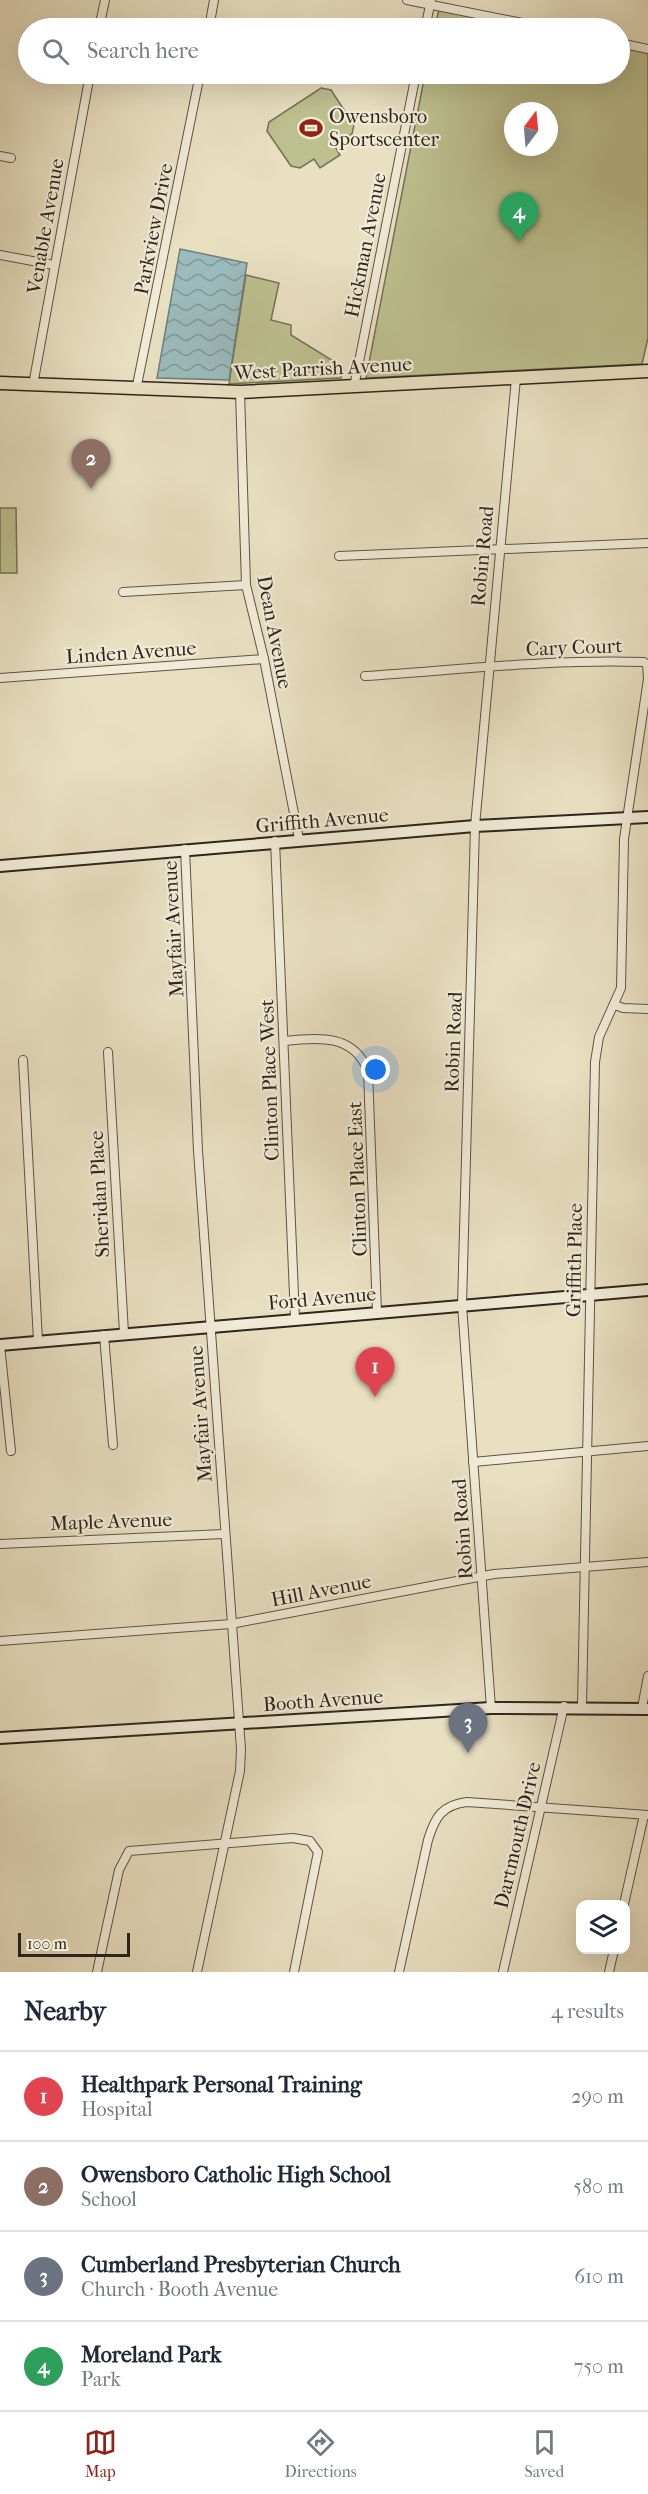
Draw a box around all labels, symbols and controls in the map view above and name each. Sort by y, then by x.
search box [18,18,630,84]
icon: search [39,35,72,68]
text: Search here [87,38,199,64]
north arrow [504,102,558,156]
place label: Owensboro Sportscenter [329,105,440,151]
sports icon: Owensboro Sportscenter [298,115,324,141]
street label: Venable Avenue [22,157,69,297]
street label: Parkview Drive [129,161,178,297]
street label: Hickman Avenue [340,171,391,319]
pin: 4 [500,192,538,242]
street label: West Parrish Avenue [232,352,413,385]
pin: 2 [72,440,110,489]
street label: Robin Road [467,504,498,607]
street label: Dean Avenue [252,574,297,691]
street label: Cary Court [525,634,623,661]
street label: Linden Avenue [65,636,197,669]
street label: Griffith Avenue [255,803,390,838]
street label: Mayfair Avenue [158,860,189,998]
street label: Robin Road [440,990,467,1093]
street label: Clinton Place West [255,999,284,1161]
your location [361,1055,390,1084]
street label: Clinton Place East [343,1101,372,1257]
street label: Sheridan Place [85,1130,114,1258]
street label: Griffith Place [562,1203,587,1317]
street label: Ford Avenue [267,1282,377,1315]
street label: Mayfair Avenue [184,1345,217,1483]
pin: 1 [356,1348,394,1397]
street label: Robin Road [447,1477,477,1580]
street label: Maple Avenue [49,1508,173,1535]
street label: Hill Avenue [269,1569,373,1611]
street label: Booth Avenue [262,1685,384,1716]
pin: 3 [448,1704,488,1753]
street label: Dartmouth Drive [489,1760,546,1911]
map controls [576,1900,630,1954]
button: layers [576,1900,630,1954]
scale bar [18,1930,130,1958]
text: 100 m [27,1934,67,1953]
text: Nearby [24,1996,106,2027]
text: 4 results [551,2000,624,2023]
text: Healthpark Personal Training [81,2072,362,2098]
text: 1 [40,2085,47,2108]
text: 290 m [571,2085,624,2108]
text: Hospital [81,2098,153,2121]
text: Owensboro Catholic High School [81,2162,391,2188]
text: 2 [38,2175,49,2198]
text: 580 m [573,2175,624,2198]
text: School [81,2188,137,2211]
text: Cumberland Presbyterian Church [81,2252,401,2278]
text: 3 [39,2265,48,2288]
text: 610 m [574,2265,624,2288]
text: Church · Booth Avenue [81,2278,278,2301]
text: Moreland Park [81,2342,221,2368]
text: 4 [38,2355,49,2378]
text: 750 m [574,2355,624,2378]
text: Park [81,2368,121,2391]
tab: Map [84,2426,117,2481]
tab: Directions [285,2426,357,2481]
tab: Saved [524,2426,564,2481]

